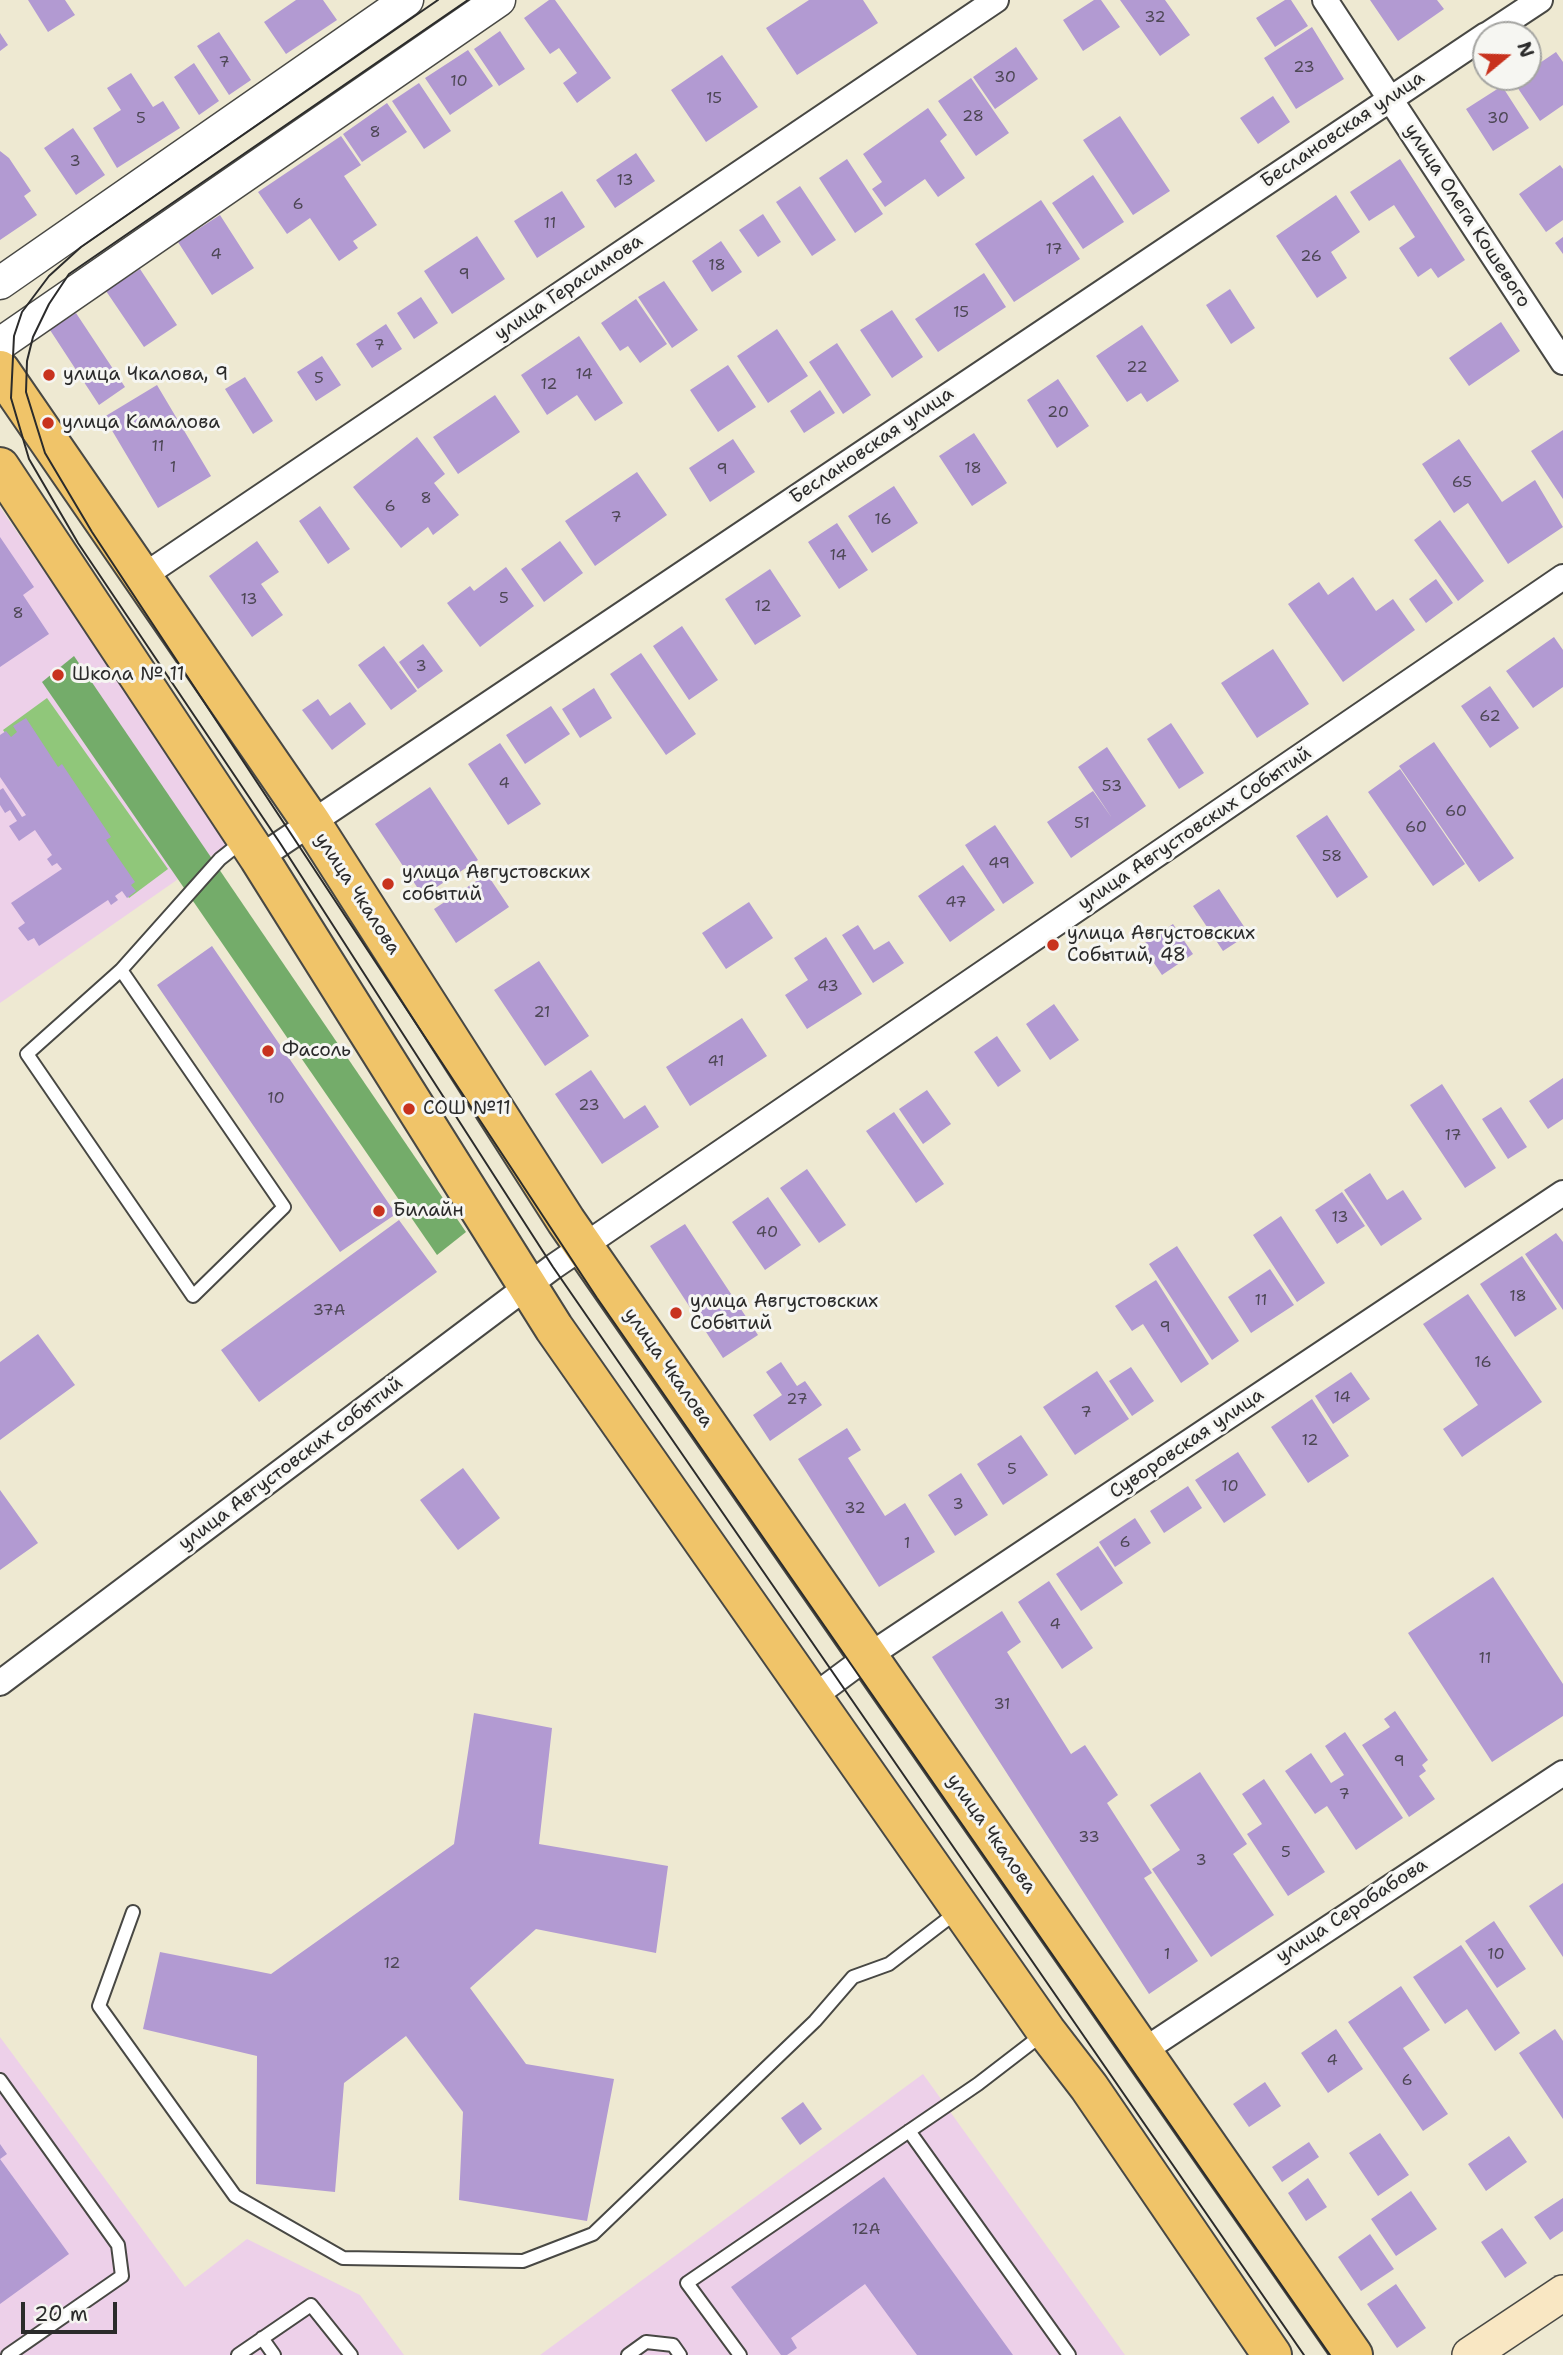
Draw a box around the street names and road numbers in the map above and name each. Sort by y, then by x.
street label: Беслановская улица [1257,67,1429,193]
street label: улица Олега Кошевого [1399,120,1535,312]
street label: улица Герасимова [490,230,648,346]
street label: Беслановская улица [786,383,958,509]
street label: улица Августовских Событий [1074,742,1316,916]
street label: улица Чкалова [309,829,405,959]
street label: улица Чкалова [618,1304,718,1432]
street label: улица Августовских событий [175,1372,407,1556]
street label: Суворовская улица [1106,1384,1268,1504]
street label: улица Чкалова [941,1770,1041,1898]
street label: улица Серобабова [1272,1854,1432,1968]

